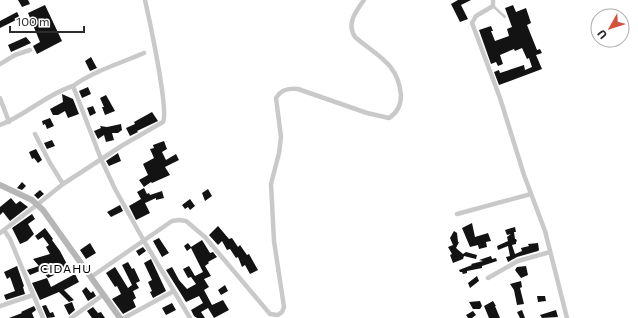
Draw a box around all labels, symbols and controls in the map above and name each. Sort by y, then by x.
scale bar [10,8,84,34]
north arrow [590,8,630,48]
text: 100 m [16,14,50,28]
text: U [594,27,609,42]
district label: CIDAHU [40,261,92,275]

